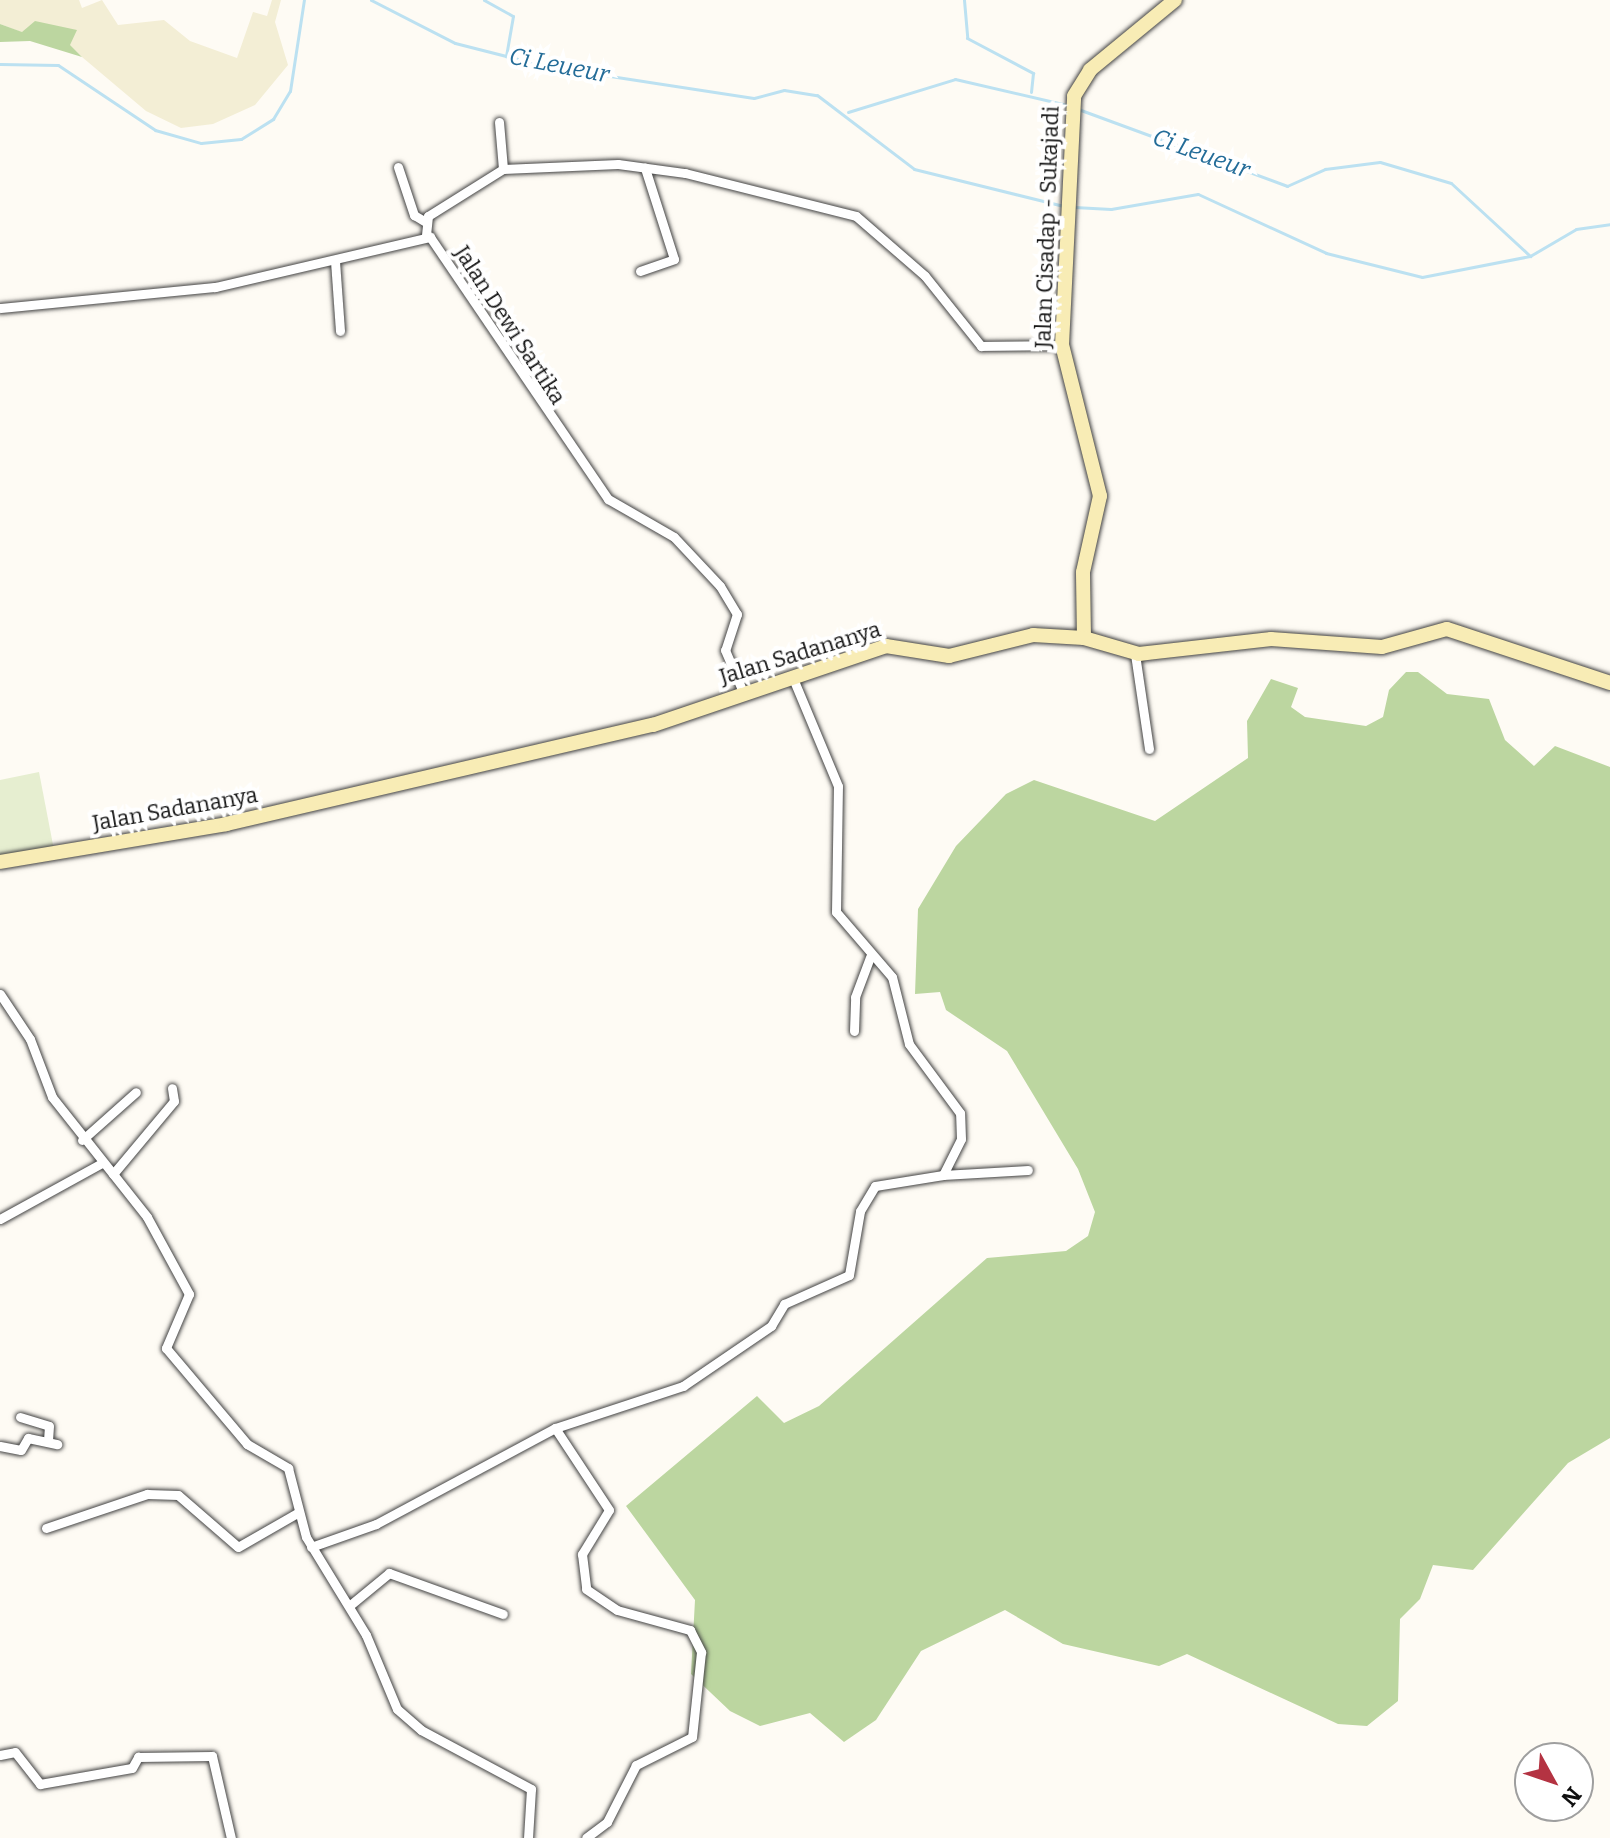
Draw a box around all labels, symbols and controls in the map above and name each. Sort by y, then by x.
water label: Ci Leueur [507,42,611,90]
street label: Jalan Cisadap - Sukajadi [1030,105,1064,349]
water label: Ci Leueur [1149,123,1253,185]
street label: Jalan Dewi Sartika [449,241,571,409]
street label: Jalan Sadananya [716,616,884,690]
street label: Jalan Sadananya [90,781,260,837]
north arrow [1514,1742,1594,1822]
text: N [1555,1781,1587,1812]

